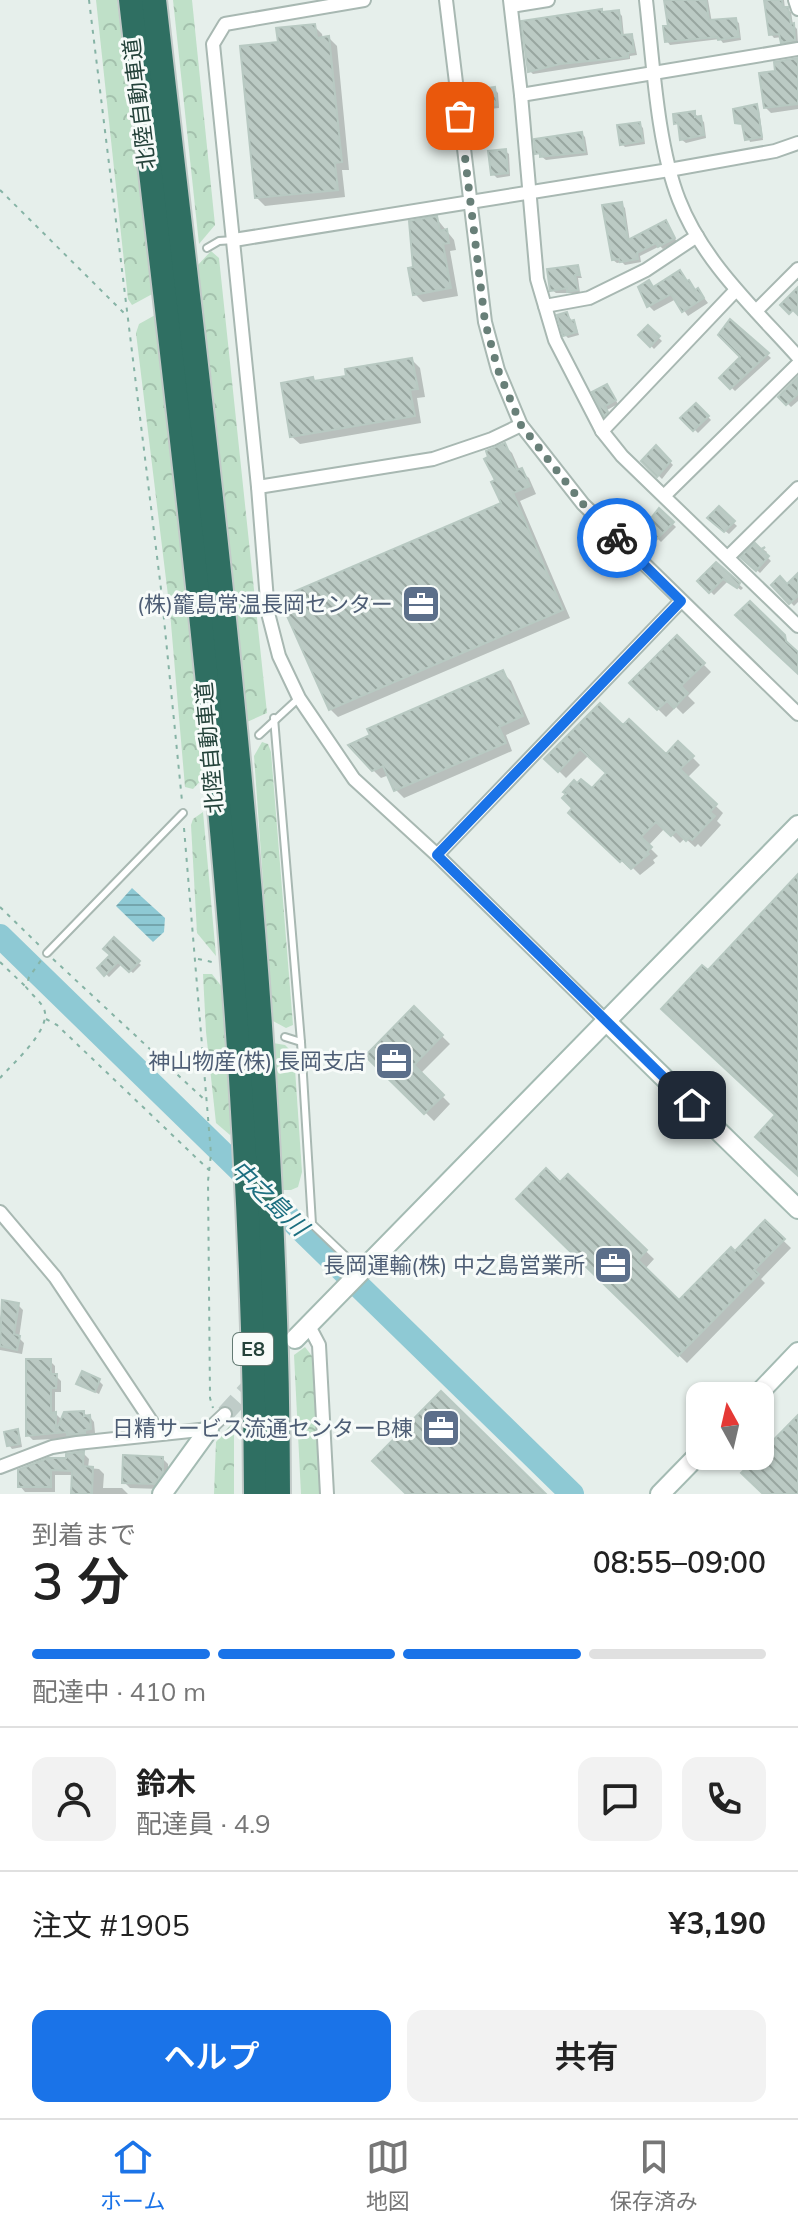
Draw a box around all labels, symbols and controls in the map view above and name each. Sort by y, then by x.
street label: 北陸自動車道 [117,37,161,171]
pin [426,82,494,150]
icon: bag [438,94,482,138]
courier [577,498,657,578]
icon: bike [595,516,639,560]
office icon: (株)籠島常温長岡センター [400,583,442,625]
place label: (株)籠島常温長岡センター [137,590,393,618]
street label: 北陸自動車道 [189,681,229,815]
office icon: 神山物産(株) 長岡支店 [373,1040,415,1082]
place label: 神山物産(株) 長岡支店 [148,1047,366,1075]
pin [658,1071,726,1139]
icon: home [670,1083,714,1127]
water label: 中之島川 [225,1153,317,1243]
office icon: 長岡運輸(株) 中之島営業所 [592,1244,634,1286]
place label: 長岡運輸(株) 中之島営業所 [323,1251,585,1279]
road number: E8 [233,1333,273,1365]
north arrow [686,1382,774,1470]
map controls [686,1382,774,1470]
office icon: 日精サービス流通センターB棟 [420,1407,462,1449]
place label: 日精サービス流通センターB棟 [112,1414,413,1442]
text: 到着まで [32,1518,136,1551]
text: 08:55–09:00 [593,1543,766,1581]
text: 3 分 [32,1548,129,1613]
text: 配達中 · 410 m [32,1675,206,1708]
button: person [32,1757,116,1841]
button: chat [578,1757,662,1841]
button: phone [682,1757,766,1841]
text: 鈴木 [136,1764,196,1802]
text: 配達員 · 4.9 [136,1807,271,1840]
text: ¥3,190 [669,1904,766,1942]
text: 注文 #1905 [32,1906,190,1944]
button: ヘルプ [32,2010,391,2102]
button: 共有 [407,2010,766,2102]
tab: ホーム [100,2135,165,2215]
tab: 地図 [366,2135,410,2215]
tab: 保存済み [610,2135,698,2215]

